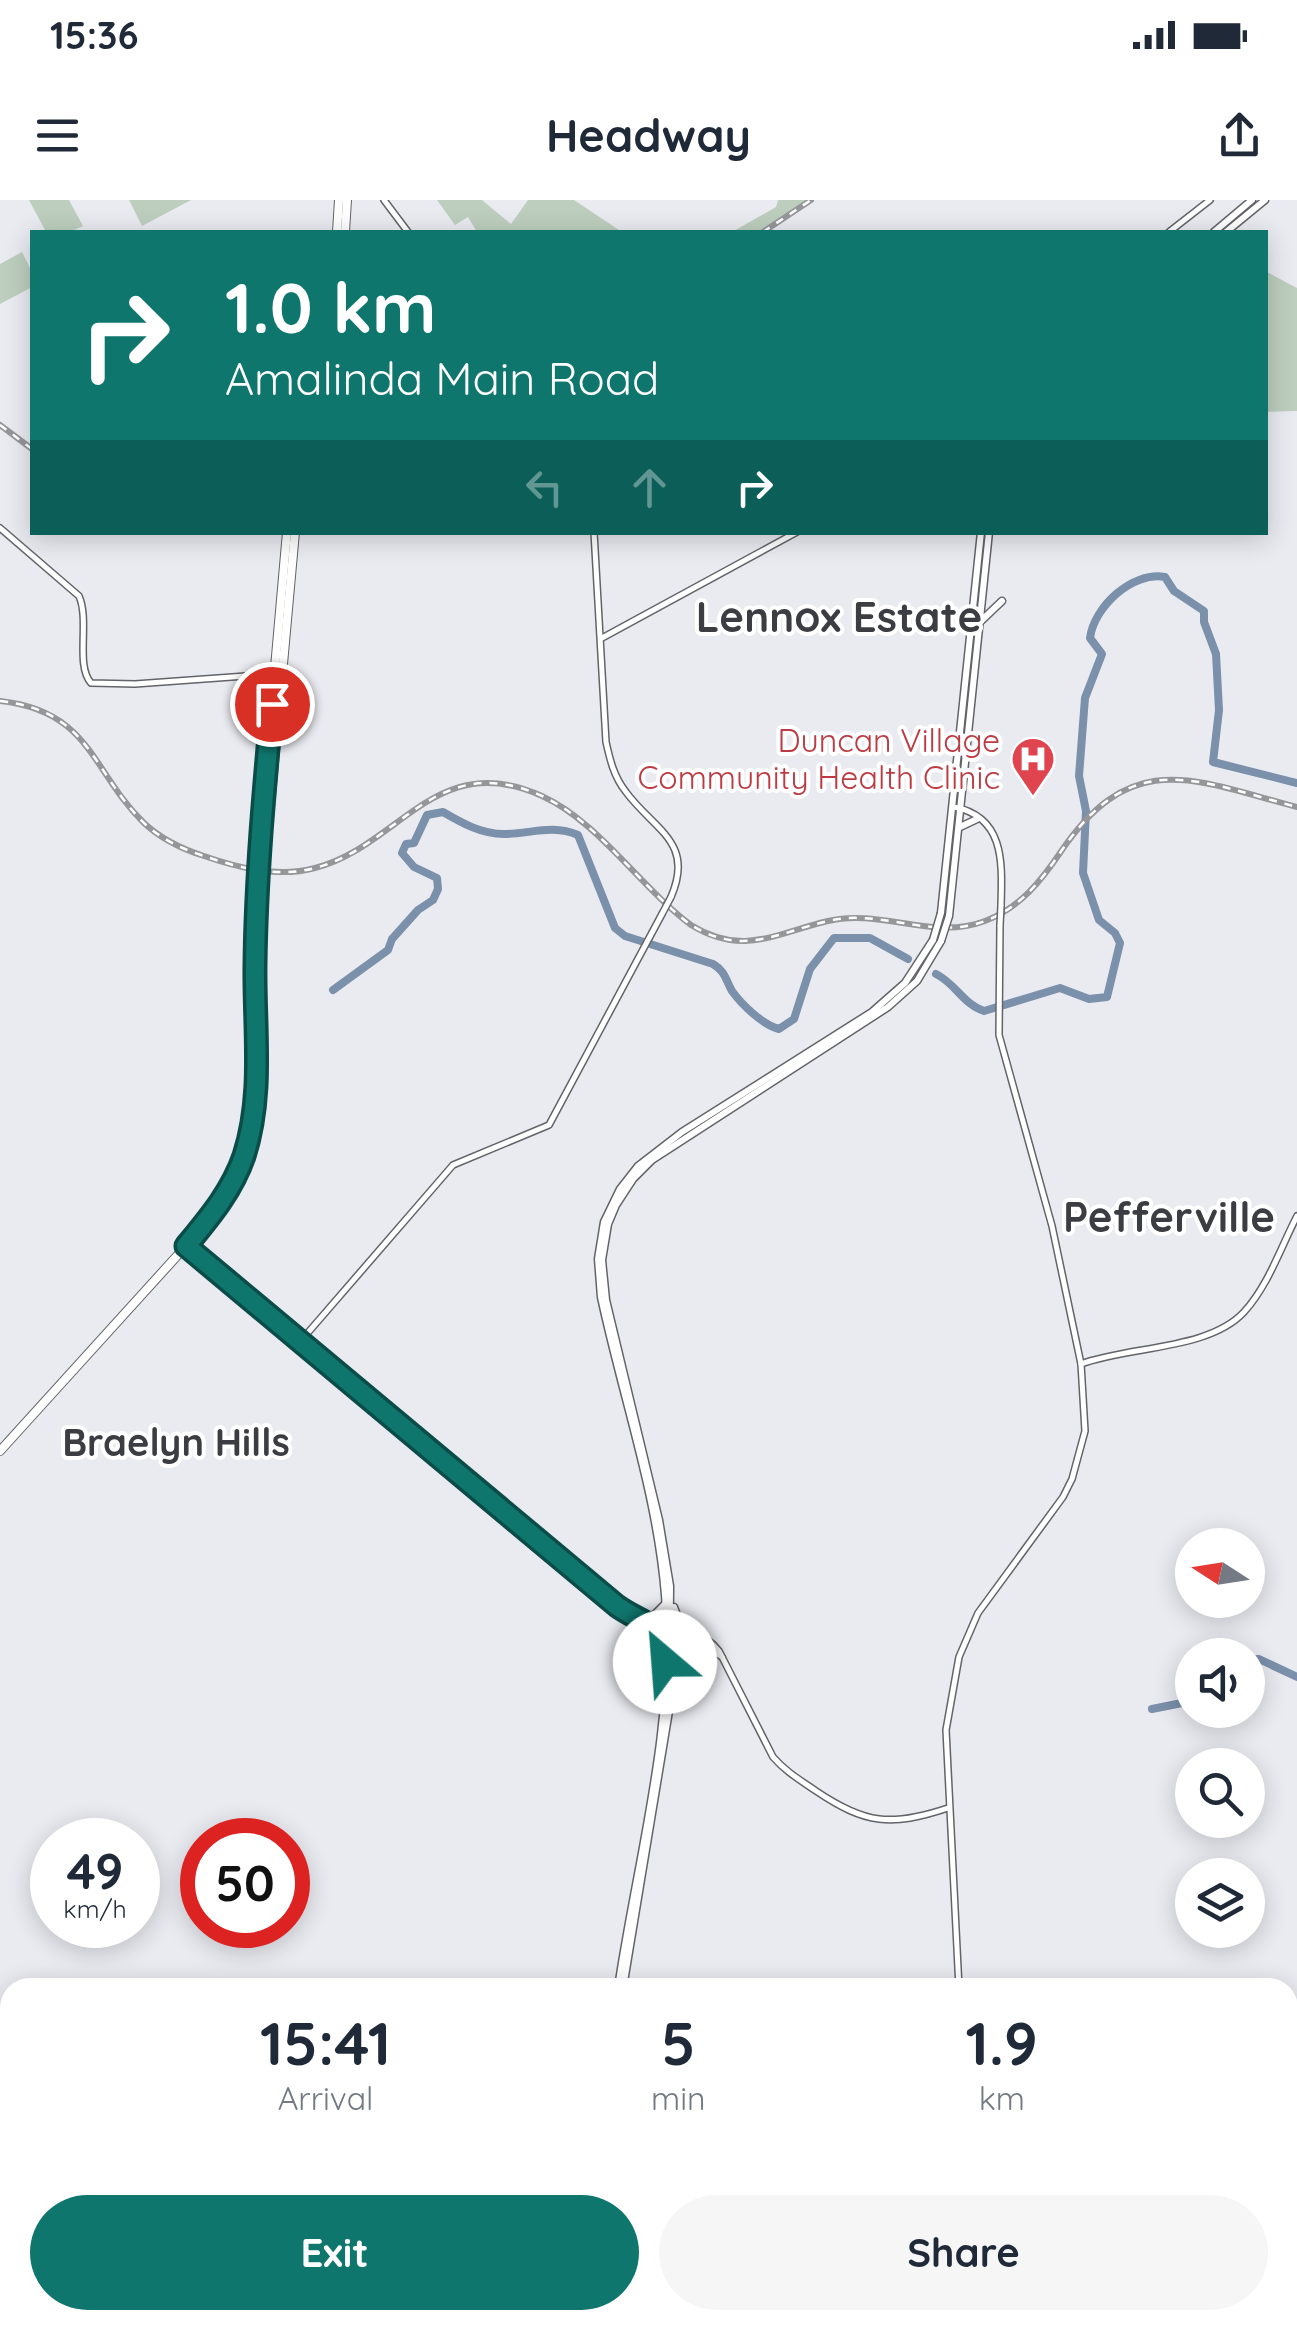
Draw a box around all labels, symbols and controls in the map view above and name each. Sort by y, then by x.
text: 15:36 [50,11,138,59]
text: Headway [546,107,751,163]
icon: menu [30,108,85,163]
icon: share [1212,108,1267,163]
text: 1.0 km [225,263,437,351]
icon: right [60,270,190,400]
text: Amalinda Main Road [225,350,659,406]
icon: left [517,460,572,515]
icon: ahead [622,460,677,515]
icon: right [727,460,782,515]
district label: Lennox Estate [696,590,982,643]
pin [230,662,315,747]
icon: arrive [245,677,300,732]
place label: Duncan Village Community Health Clinic [637,720,1000,797]
hospital icon: Duncan Village Community Health Clinic [1010,736,1056,797]
district label: Pefferville [1063,1190,1275,1243]
district label: Braelyn Hills [62,1418,290,1466]
north arrow [1175,1528,1265,1618]
map controls [1175,1528,1265,1948]
position arrow [613,1610,717,1714]
button: sound [1175,1638,1265,1728]
button: search [1175,1748,1265,1838]
speed limit sign: 50 [180,1818,310,1948]
text: 49 [67,1839,123,1902]
button: layers [1175,1858,1265,1948]
text: km/h [63,1893,127,1924]
text: 15:41 [260,2005,391,2080]
text: 5 [661,2005,696,2080]
text: 1.9 [966,2005,1038,2080]
text: Arrival [278,2078,373,2118]
text: min [651,2078,706,2118]
text: km [979,2078,1025,2118]
button: Exit [30,2195,639,2310]
button: Share [659,2195,1268,2310]

